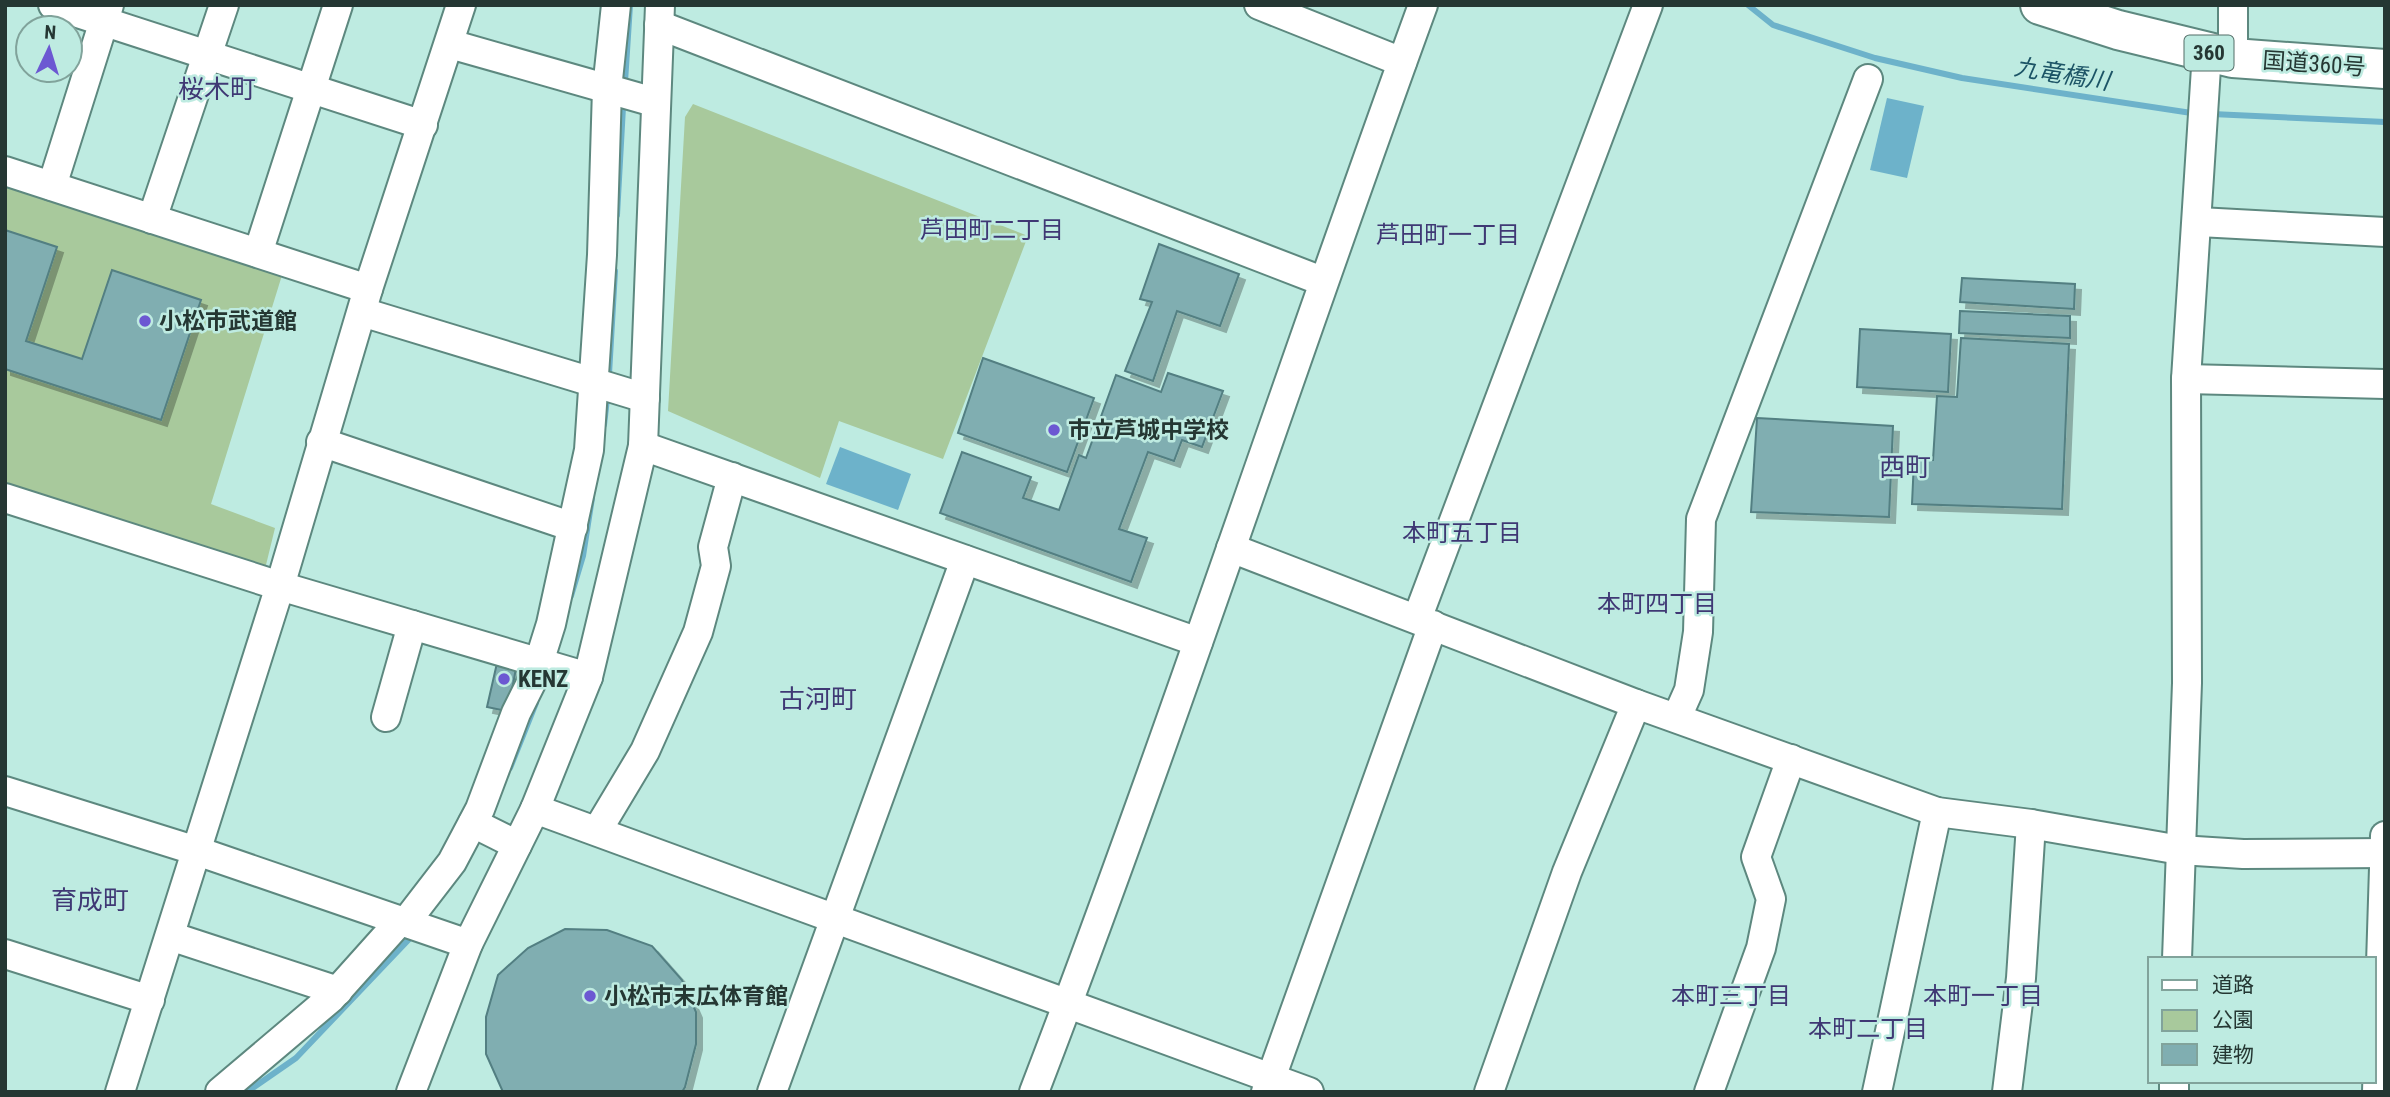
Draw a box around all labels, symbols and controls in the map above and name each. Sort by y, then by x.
north arrow [14,14,84,84]
text: N [44,21,57,44]
road number: 360 [2184,36,2234,70]
street label: 国道360号 [2262,47,2366,81]
water label: 九竜橋川 [2012,53,2115,96]
district label: 桜木町 [178,74,256,104]
district label: 芦田町二丁目 [920,216,1064,244]
district label: 芦田町一丁目 [1376,221,1520,249]
place label: 小松市武道館 [159,308,297,335]
marker: 小松市武道館 [137,313,153,329]
place label: 市立芦城中学校 [1068,417,1229,444]
marker: 市立芦城中学校 [1046,422,1062,438]
district label: 西町 [1879,452,1931,482]
district label: 本町五丁目 [1402,519,1522,547]
district label: 本町四丁目 [1597,590,1717,618]
place label: KENZ [518,666,568,693]
marker: KENZ [496,671,512,687]
district label: 古河町 [779,684,857,714]
district label: 育成町 [51,885,129,915]
legend [2148,957,2376,1083]
text: 道路 [2212,973,2254,997]
district label: 本町三丁目 [1671,982,1791,1010]
district label: 本町一丁目 [1923,982,2043,1010]
place label: 小松市末広体育館 [604,983,788,1010]
marker: 小松市末広体育館 [582,988,598,1004]
text: 公園 [2212,1008,2254,1032]
district label: 本町二丁目 [1808,1015,1928,1043]
text: 建物 [2212,1043,2254,1067]

